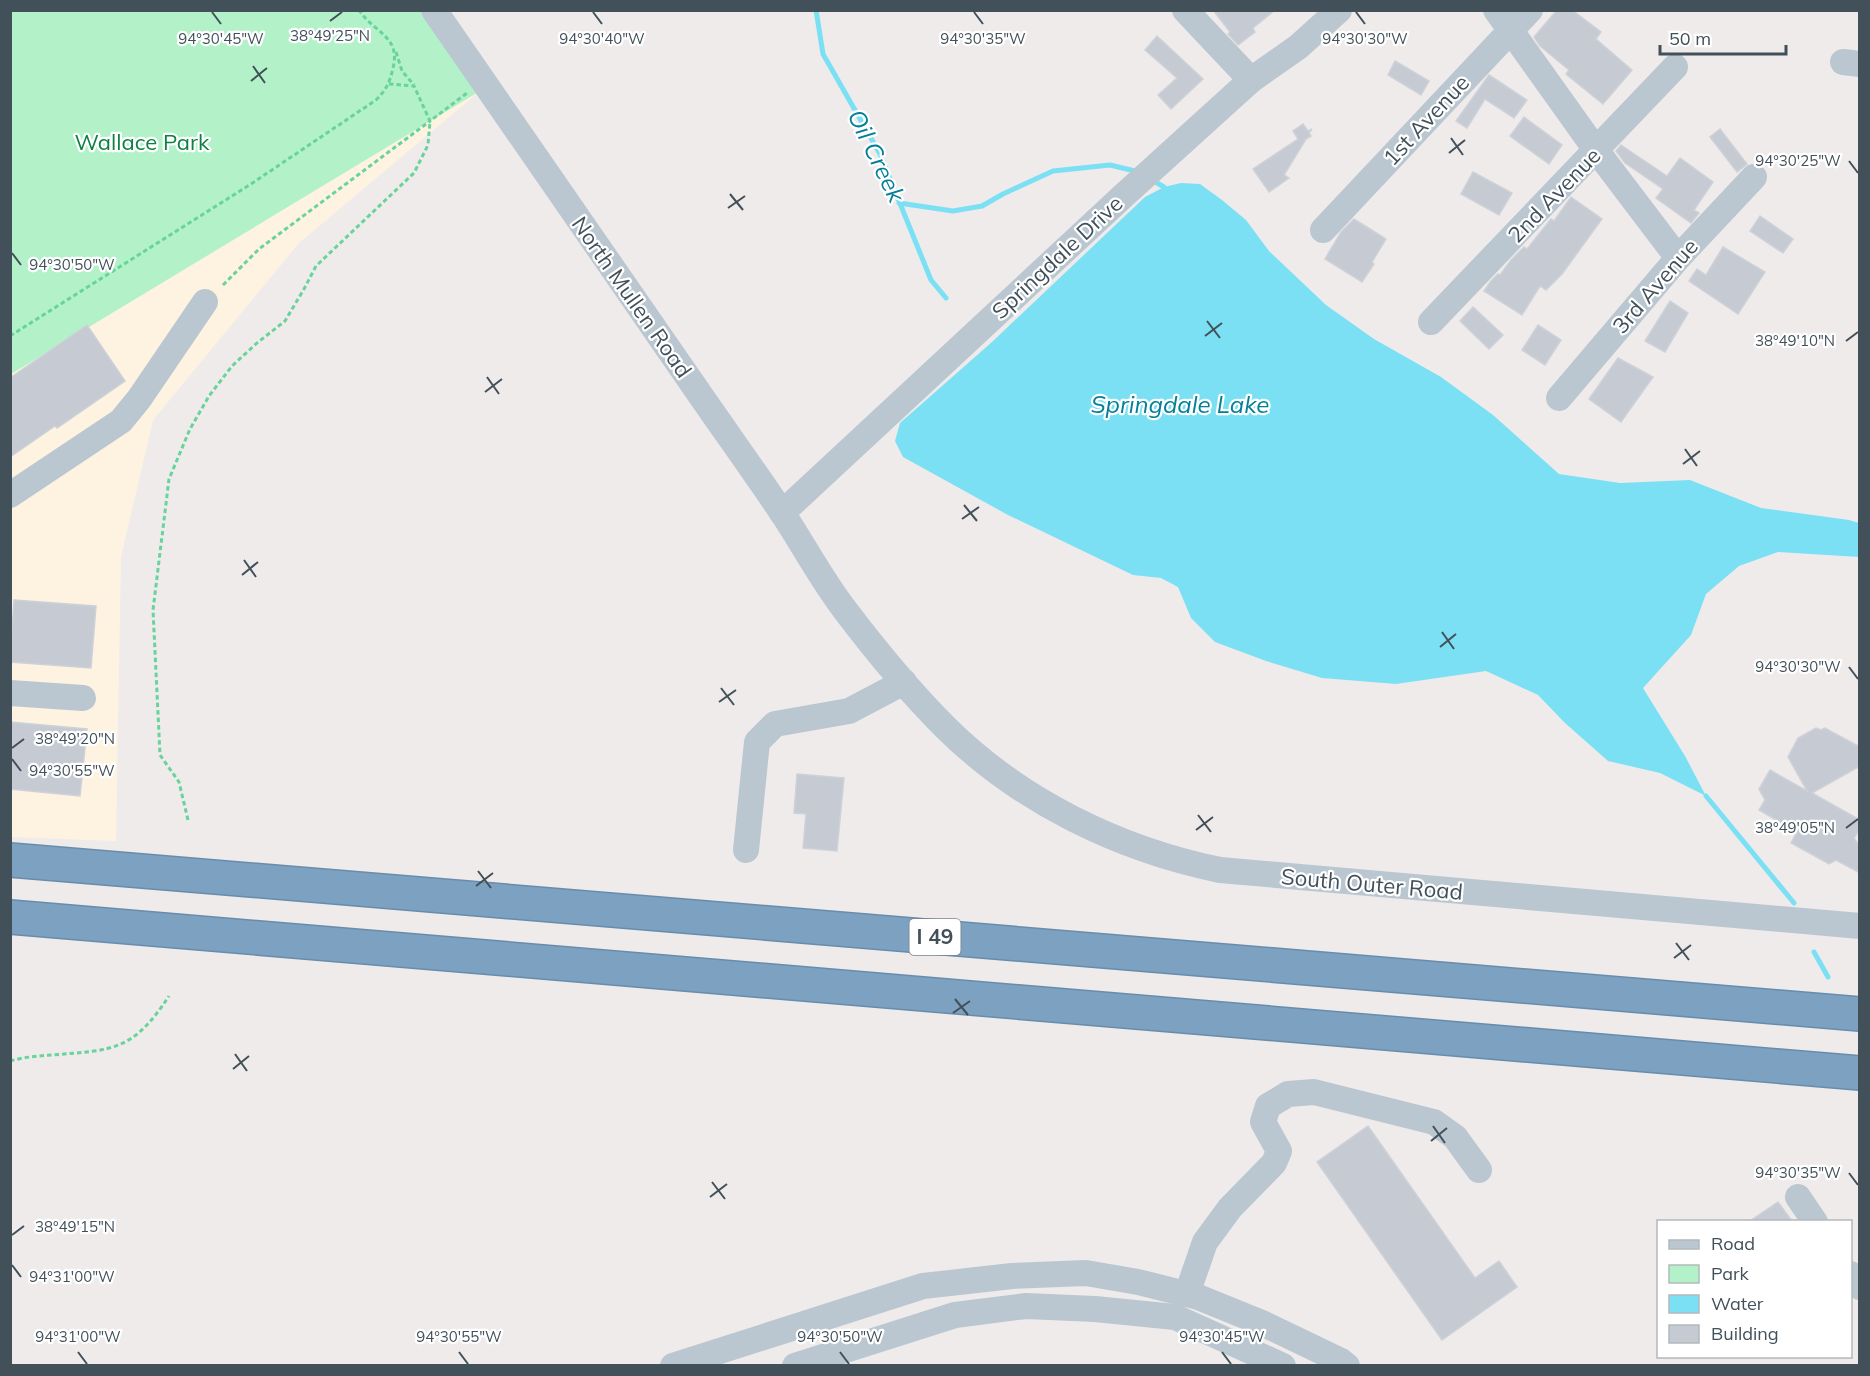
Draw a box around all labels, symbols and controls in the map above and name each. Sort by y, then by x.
scale bar [1660,18,1786,56]
text: 38°49'25"N [290,26,370,45]
text: 50 m [1669,27,1711,50]
text: 94°30'45"W [178,29,264,48]
text: 94°30'40"W [559,29,645,48]
text: 94°30'35"W [940,29,1026,48]
text: 94°30'30"W [1322,29,1408,48]
street label: 1st Avenue [1377,69,1475,171]
water label: Oil Creek [842,104,913,207]
park label: Wallace Park [75,128,210,156]
street label: 2nd Avenue [1502,142,1606,248]
text: 94°30'25"W [1755,151,1841,170]
street label: Springdale Drive [986,189,1128,325]
street label: North Mullen Road [566,211,698,383]
street label: 3rd Avenue [1606,233,1704,339]
text: 94°30'50"W [29,255,115,274]
text: 38°49'10"N [1755,331,1835,350]
water label: Springdale Lake [1091,389,1269,419]
text: 94°30'30"W [1755,657,1841,676]
text: 38°49'20"N [35,729,115,748]
text: 94°30'55"W [29,761,115,780]
text: 38°49'05"N [1755,818,1835,837]
street label: South Outer Road [1280,862,1464,906]
road number: I 49 [910,919,960,955]
text: 94°30'35"W [1755,1163,1841,1182]
text: 38°49'15"N [35,1217,115,1236]
legend [1657,1220,1852,1358]
text: Road [1711,1232,1755,1255]
text: Park [1711,1262,1750,1285]
text: 94°31'00"W [29,1267,115,1286]
text: Water [1711,1292,1764,1315]
text: Building [1711,1322,1779,1345]
text: 94°31'00"W [35,1327,121,1346]
text: 94°30'55"W [416,1327,502,1346]
text: 94°30'50"W [797,1327,883,1346]
text: 94°30'45"W [1179,1327,1265,1346]

